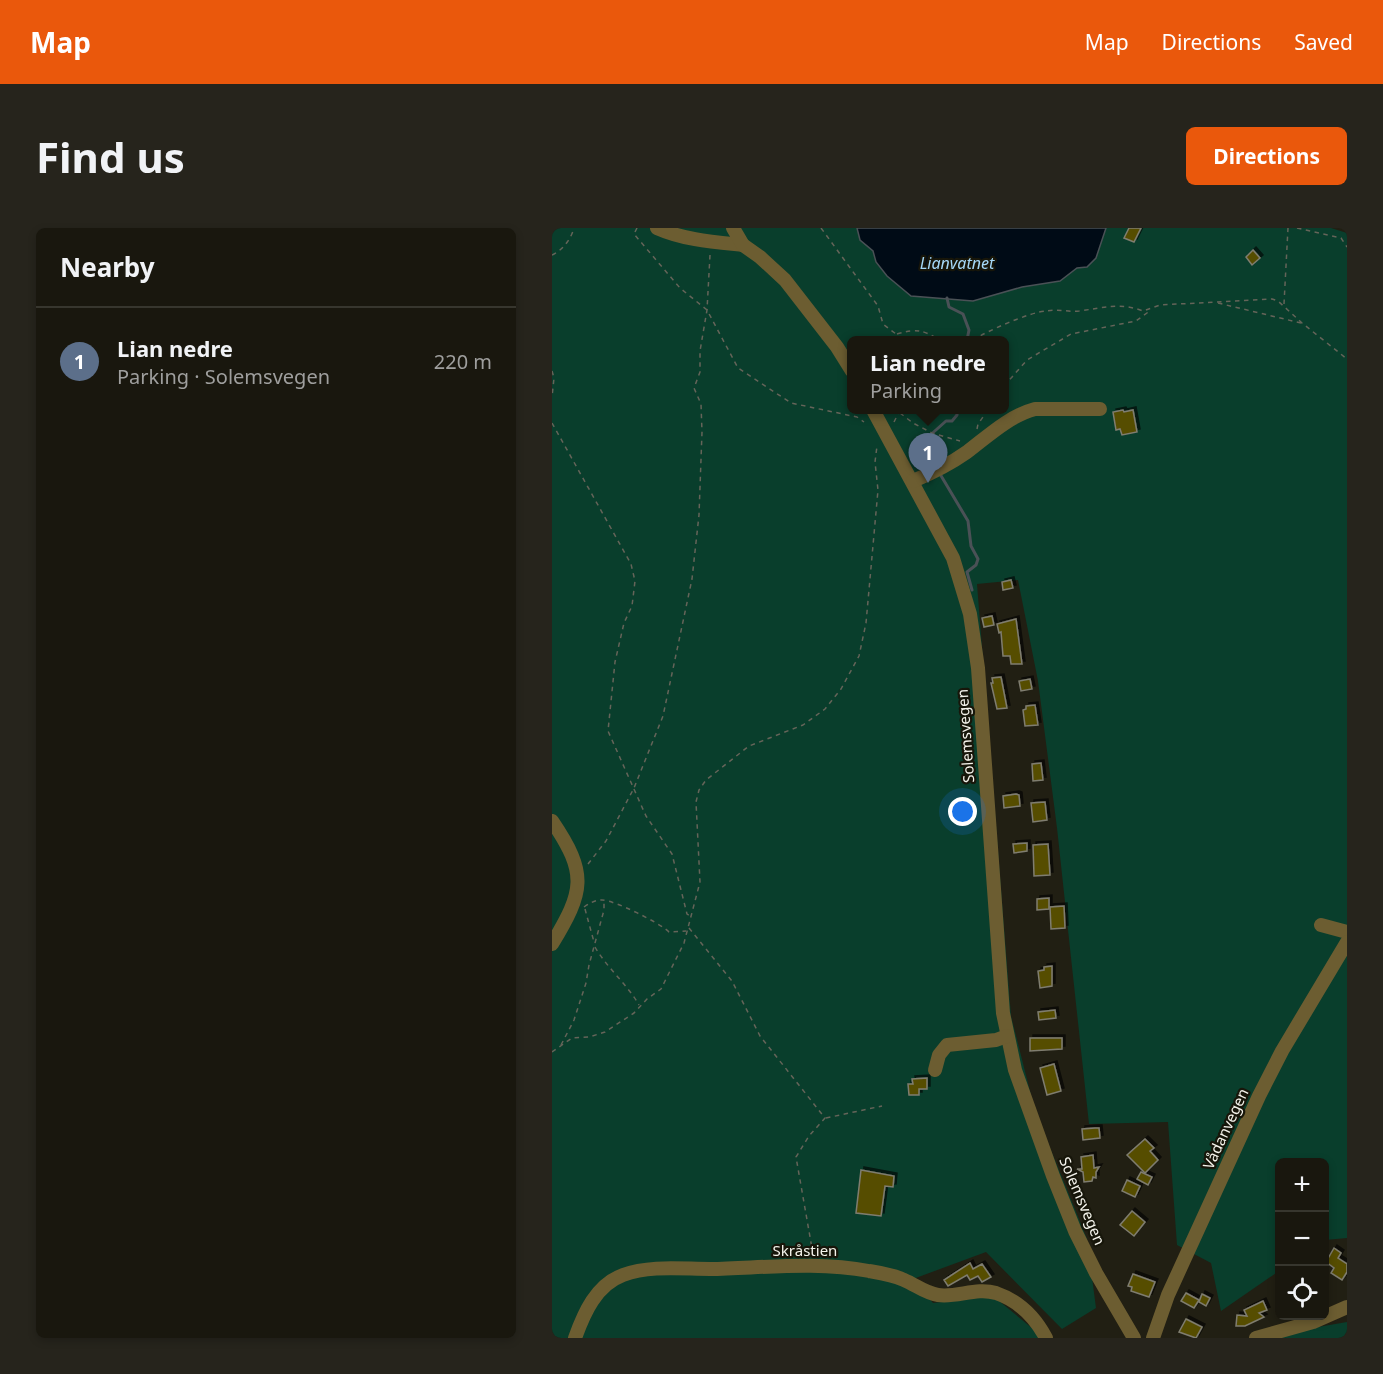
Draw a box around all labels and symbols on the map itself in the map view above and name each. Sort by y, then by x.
water label: Lianvatnet [920,252,995,274]
pin: 1 [908,434,947,483]
street label: Solemsvegen [952,689,978,784]
your location [948,797,977,826]
street label: Vådanvegen [1198,1085,1253,1172]
street label: Solemsvegen [1055,1153,1110,1248]
street label: Skråstien [773,1240,837,1260]

